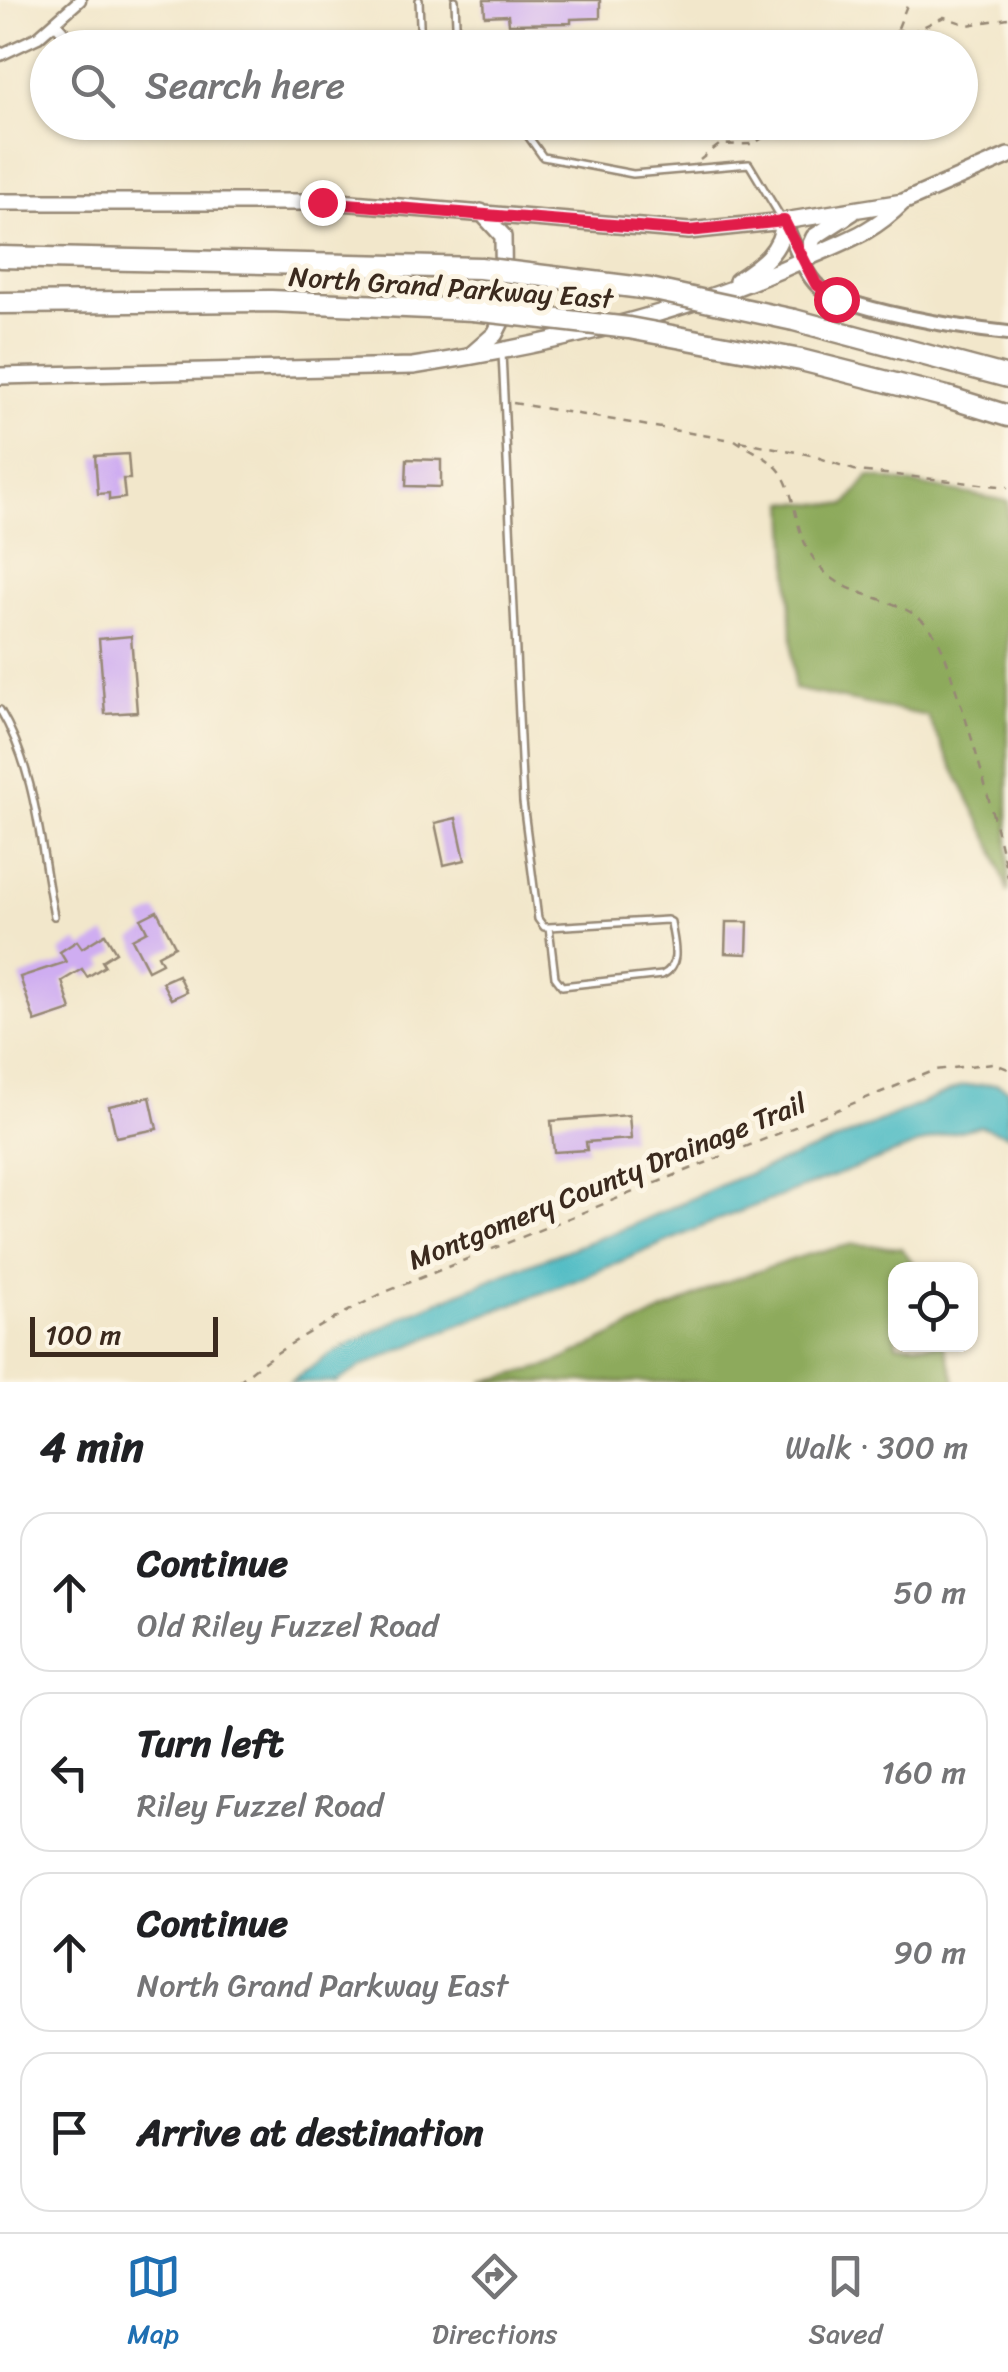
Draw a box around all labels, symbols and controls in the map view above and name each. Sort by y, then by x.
search box [30,30,978,140]
text: Search here [145,52,345,119]
icon: search [65,58,120,113]
route end [300,180,346,226]
street label: North Grand Parkway East [287,252,616,323]
route start [814,277,860,323]
street label: Montgomery County Drainage Trail [401,1079,815,1284]
map controls [888,1262,978,1352]
button: locate [888,1262,978,1352]
text: 100 m [45,1310,121,1359]
scale bar [30,1312,218,1356]
text: 4 min [40,1410,144,1484]
text: Walk · 300 m [785,1419,968,1476]
text: Continue [137,1530,288,1597]
text: 50 m [893,1564,966,1621]
icon: ahead [42,1565,97,1620]
text: Old Riley Fuzzel Road [137,1597,438,1654]
text: Turn left [137,1710,283,1777]
text: 160 m [881,1744,966,1801]
icon: left [42,1745,97,1800]
text: Riley Fuzzel Road [137,1777,383,1834]
text: Continue [137,1890,288,1957]
text: 90 m [893,1924,966,1981]
icon: ahead [42,1925,97,1980]
text: North Grand Parkway East [137,1957,508,2014]
text: Arrive at destination [137,2099,484,2166]
icon: arrive [42,2105,97,2160]
tab: Map [126,2249,181,2358]
tab: Directions [432,2249,557,2358]
tab: Saved [809,2249,882,2358]

